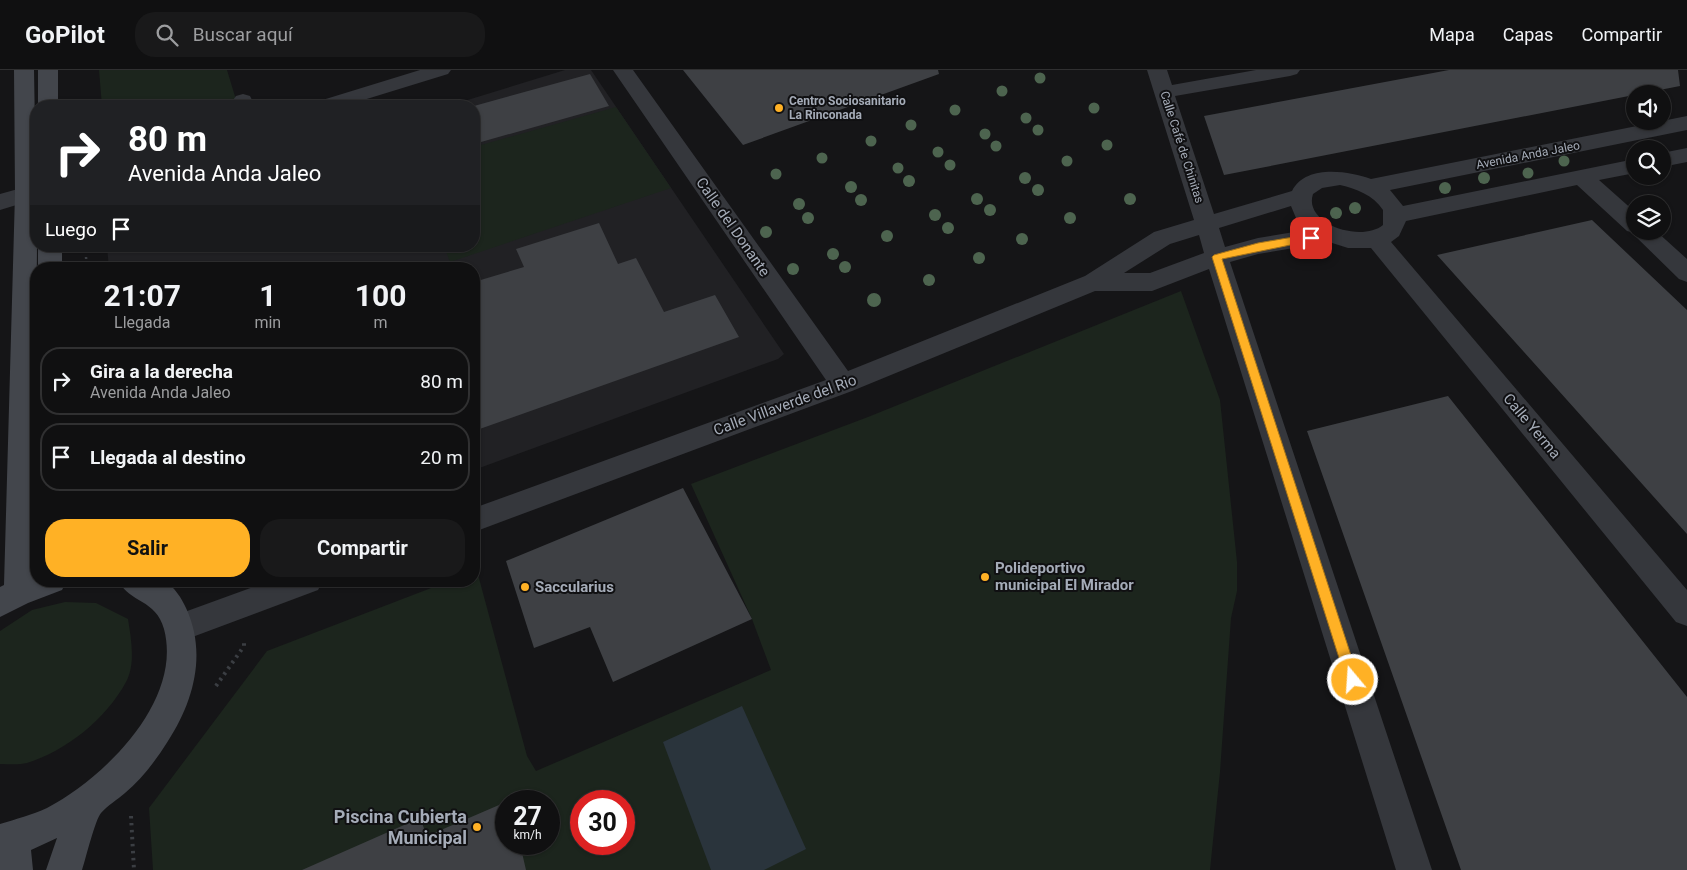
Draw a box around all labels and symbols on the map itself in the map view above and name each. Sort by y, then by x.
street label: Calle Café de Chinitas [1157,89,1207,205]
place label: Centro Sociosanitario La Rinconada [789,94,906,122]
marker: Centro Sociosanitario La Rinconada [773,102,785,114]
street label: Avenida Anda Jaleo [1475,138,1581,172]
street label: Calle del Donante [692,174,774,280]
pin [1290,217,1332,259]
street label: Calle Villaverde del Rio [711,371,859,439]
street label: Calle Yerma [1499,390,1565,462]
place label: Polideportivo municipal El Mirador [995,559,1134,594]
marker: Polideportivo municipal El Mirador [979,571,991,583]
place label: Saccularius [535,578,614,596]
marker: Saccularius [519,581,531,593]
position arrow [1326,653,1378,705]
speed limit sign: 30 [570,790,635,855]
place label: Piscina Cubierta Municipal [334,806,467,848]
marker: Piscina Cubierta Municipal [471,821,483,833]

